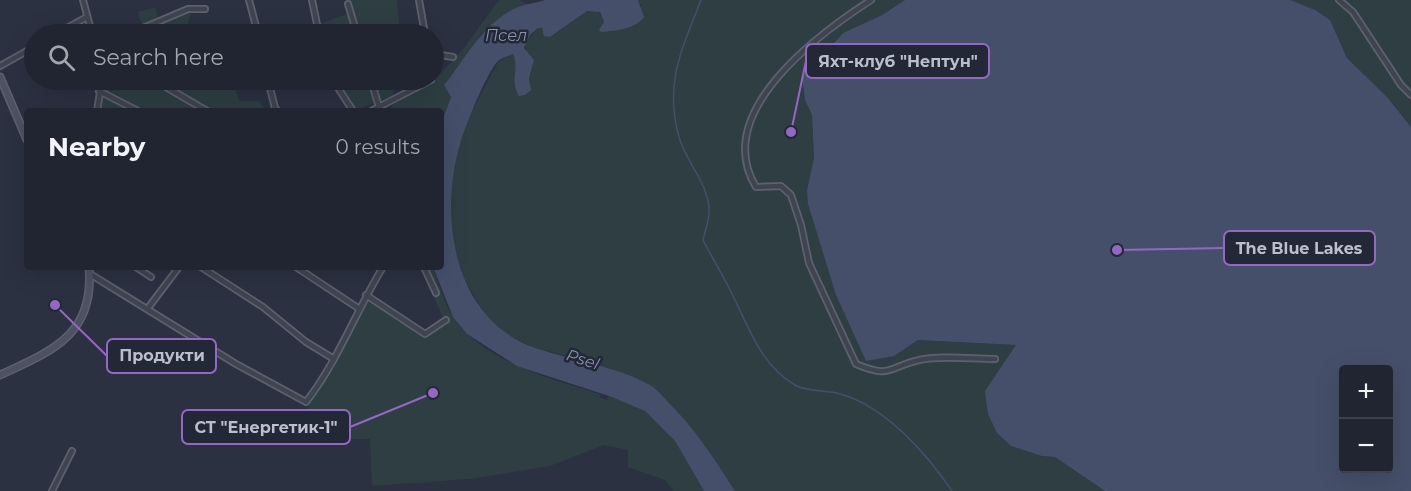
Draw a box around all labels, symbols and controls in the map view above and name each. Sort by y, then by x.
search box [24,24,444,90]
water label: Псел [485,26,527,45]
icon: search [45,41,78,74]
text: Search here [93,44,224,71]
callout: Яхт-клуб "Нептун" [806,44,989,78]
text: Яхт-клуб "Нептун" [818,52,978,71]
text: Nearby [48,131,145,163]
text: 0 results [335,135,420,159]
callout: The Blue Lakes [1224,231,1375,265]
text: The Blue Lakes [1236,239,1363,258]
callout: Продукти [107,339,216,373]
water label: Psel [564,345,602,374]
text: Продукти [119,346,205,365]
map controls [1339,365,1393,473]
button: + [1339,365,1393,419]
callout: СТ "Енергетик-1" [182,410,350,444]
text: СТ "Енергетик-1" [194,418,338,437]
button: − [1339,419,1393,473]

